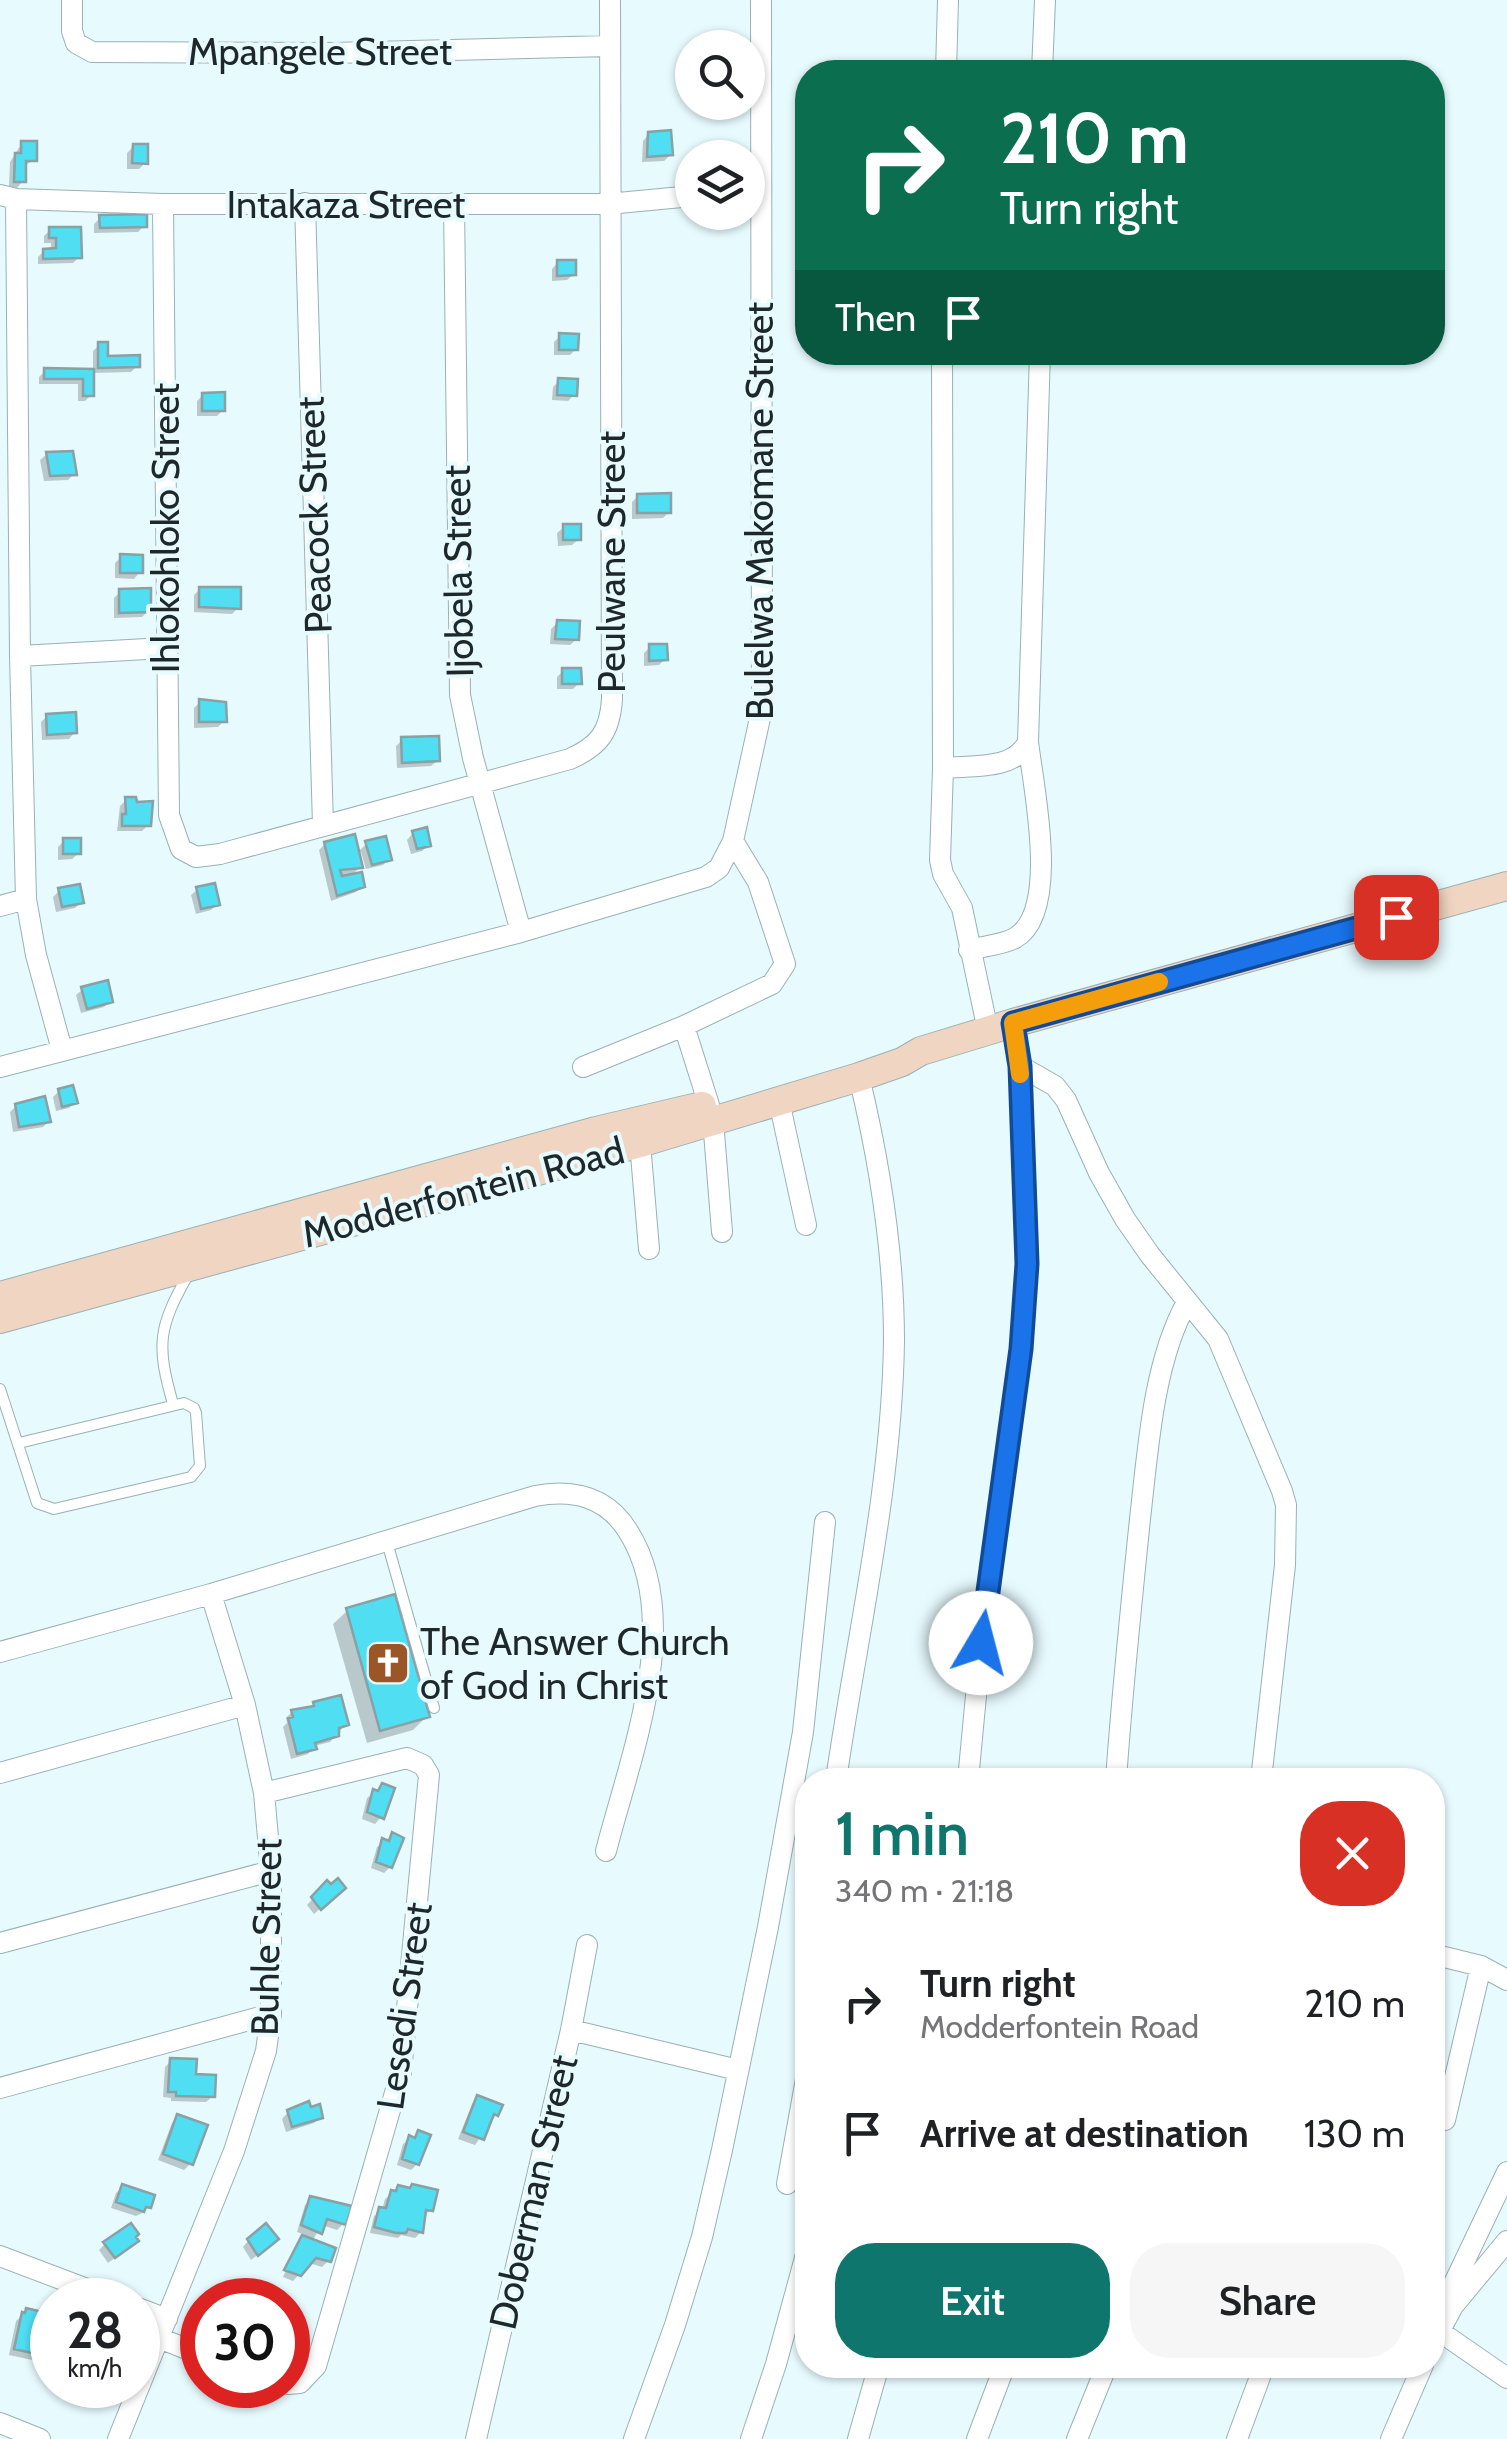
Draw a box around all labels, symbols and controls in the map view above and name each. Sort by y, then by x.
street label: Mpangele Street [188,28,452,75]
map controls [675,30,765,230]
button: search [675,30,765,120]
text: 210 m [1000,95,1189,181]
icon: right [835,100,965,230]
button: layers [675,140,765,230]
street label: Intakaza Street [227,181,466,228]
text: Turn right [1000,181,1179,235]
icon: arrive [936,290,991,345]
text: Then [835,294,916,341]
street label: Bulelwa Makomane Street [736,302,783,720]
street label: Ihlokohloko Street [142,383,189,673]
street label: Peacock Street [286,395,342,634]
street label: Peulwane Street [588,431,635,693]
street label: Ijobela Street [433,464,483,678]
pin [1354,875,1439,960]
icon: arrive [1369,890,1424,945]
street label: Modderfontein Road [297,1126,629,1258]
position arrow [929,1591,1033,1695]
place label: The Answer Church of God in Christ [420,1618,730,1709]
church icon: The Answer Church of God in Christ [365,1640,411,1686]
text: 1 min [835,1797,969,1870]
button: close [1300,1801,1405,1906]
street label: Buhle Street [241,1838,291,2036]
text: 340 m · 21:18 [835,1871,1014,1910]
street label: Lesedi Street [366,1899,442,2113]
text: Turn right [920,1960,1076,2007]
icon: right [835,1976,890,2031]
text: 210 m [1304,1980,1405,2027]
text: Modderfontein Road [920,2007,1199,2046]
street label: Doberman Street [479,2050,587,2334]
icon: arrive [835,2106,890,2161]
text: Arrive at destination [920,2110,1249,2157]
text: 130 m [1304,2110,1405,2157]
button: Exit [835,2243,1110,2358]
button: Share [1130,2243,1405,2358]
speed limit sign: 30 [180,2278,310,2408]
text: 28 [67,2300,123,2361]
text: km/h [68,2353,122,2383]

